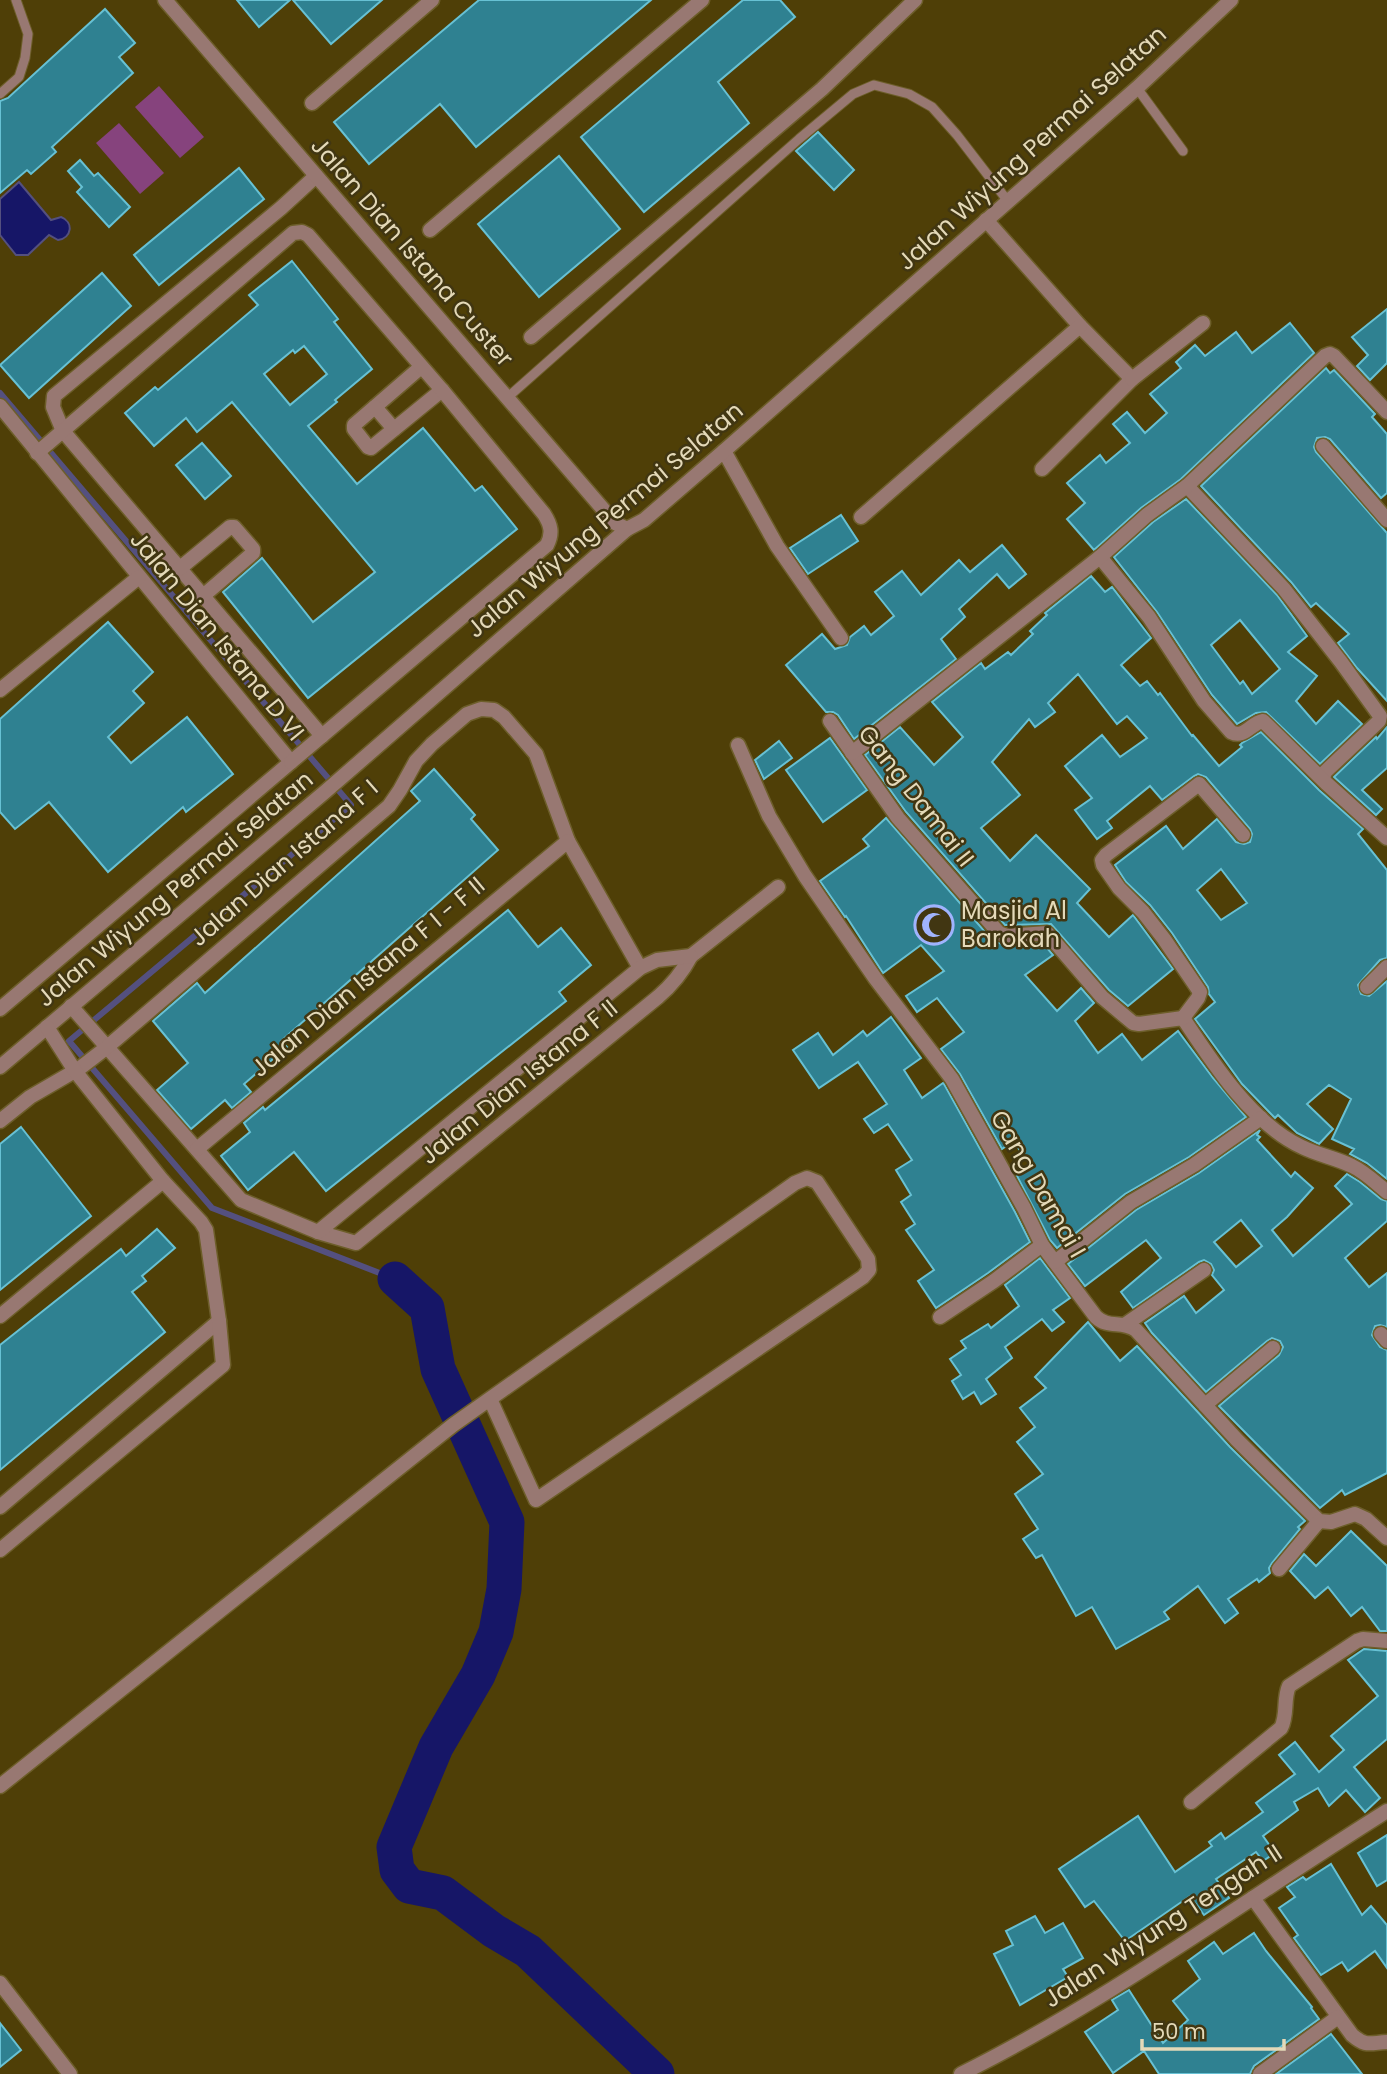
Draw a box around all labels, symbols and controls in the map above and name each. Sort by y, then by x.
street label: Jalan Wiyung Permai Selatan [890,18,1173,277]
street label: Jalan Dian Istana Custer [303,130,521,373]
street label: Jalan Wiyung Permai Selatan [459,394,750,645]
street label: Jalan Dian Istana D VI [123,524,312,747]
street label: Gang Damai II [851,718,982,873]
street label: Jalan Wiyung Permai Selatan [29,763,320,1014]
street label: Jalan Dian Istana F I [182,772,385,954]
street label: Jalan Dian Istana F I - F II [244,869,492,1084]
place label: Masjid Al Barokah [961,894,1067,955]
mosque icon: Masjid Al Barokah [913,904,955,946]
street label: Jalan Dian Istana F II [413,992,624,1172]
street label: Gang Damai I [983,1104,1094,1264]
street label: Jalan Wiyung Tengah II [1037,1836,1288,2015]
scale bar [1142,2008,1284,2052]
text: 50 m [1152,2017,1206,2046]

